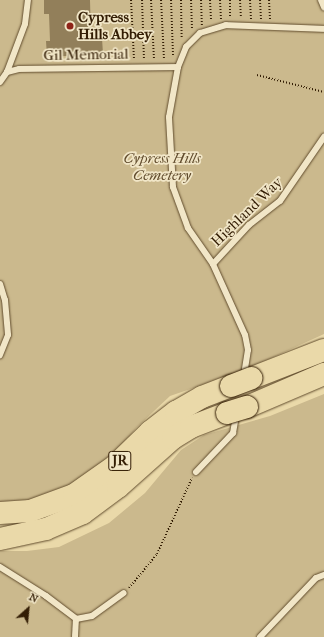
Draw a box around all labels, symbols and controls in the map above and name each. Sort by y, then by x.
place label: Cypress Hills Abbey [78,8,152,43]
marker: Cypress Hills Abbey [65,21,75,31]
street label: Gil Memorial [43,45,129,65]
park label: Cypress Hills Cemetery [123,149,201,184]
street label: Highland Way [208,174,286,250]
road number: JR [108,449,132,473]
north arrow [8,589,48,629]
text: N [27,590,40,606]

